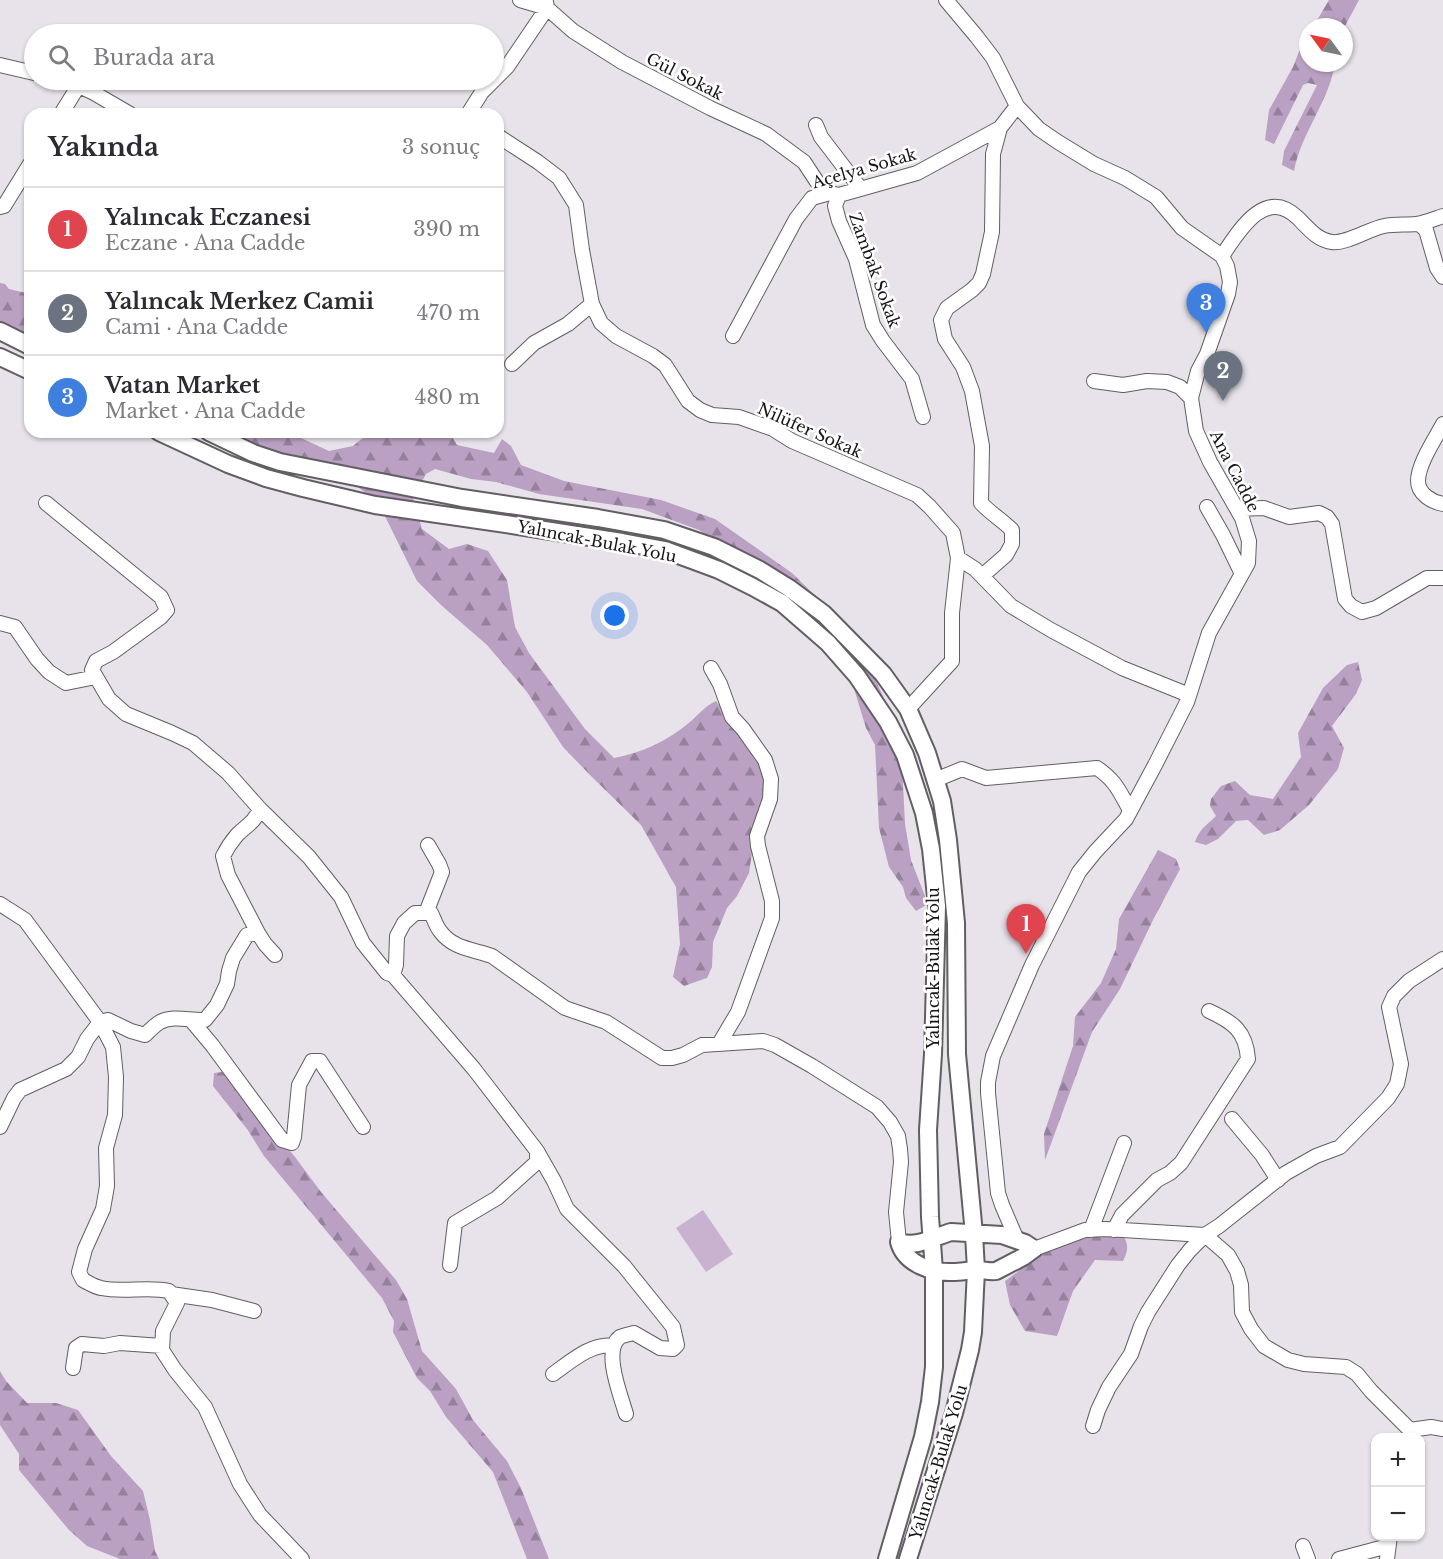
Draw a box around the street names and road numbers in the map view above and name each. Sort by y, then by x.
street label: Gül Sokak [643,48,727,104]
street label: Açelya Sokak [809,144,919,193]
street label: Zambak Sokak [845,210,905,331]
street label: Nilüfer Sokak [755,398,866,462]
street label: Ana Cadde [1205,426,1264,515]
street label: Yalıncak-Bulak Yolu [515,516,679,566]
street label: Yalıncak-Bulak Yolu [923,887,943,1050]
street label: Yalıncak-Bulak Yolu [905,1382,971,1543]

